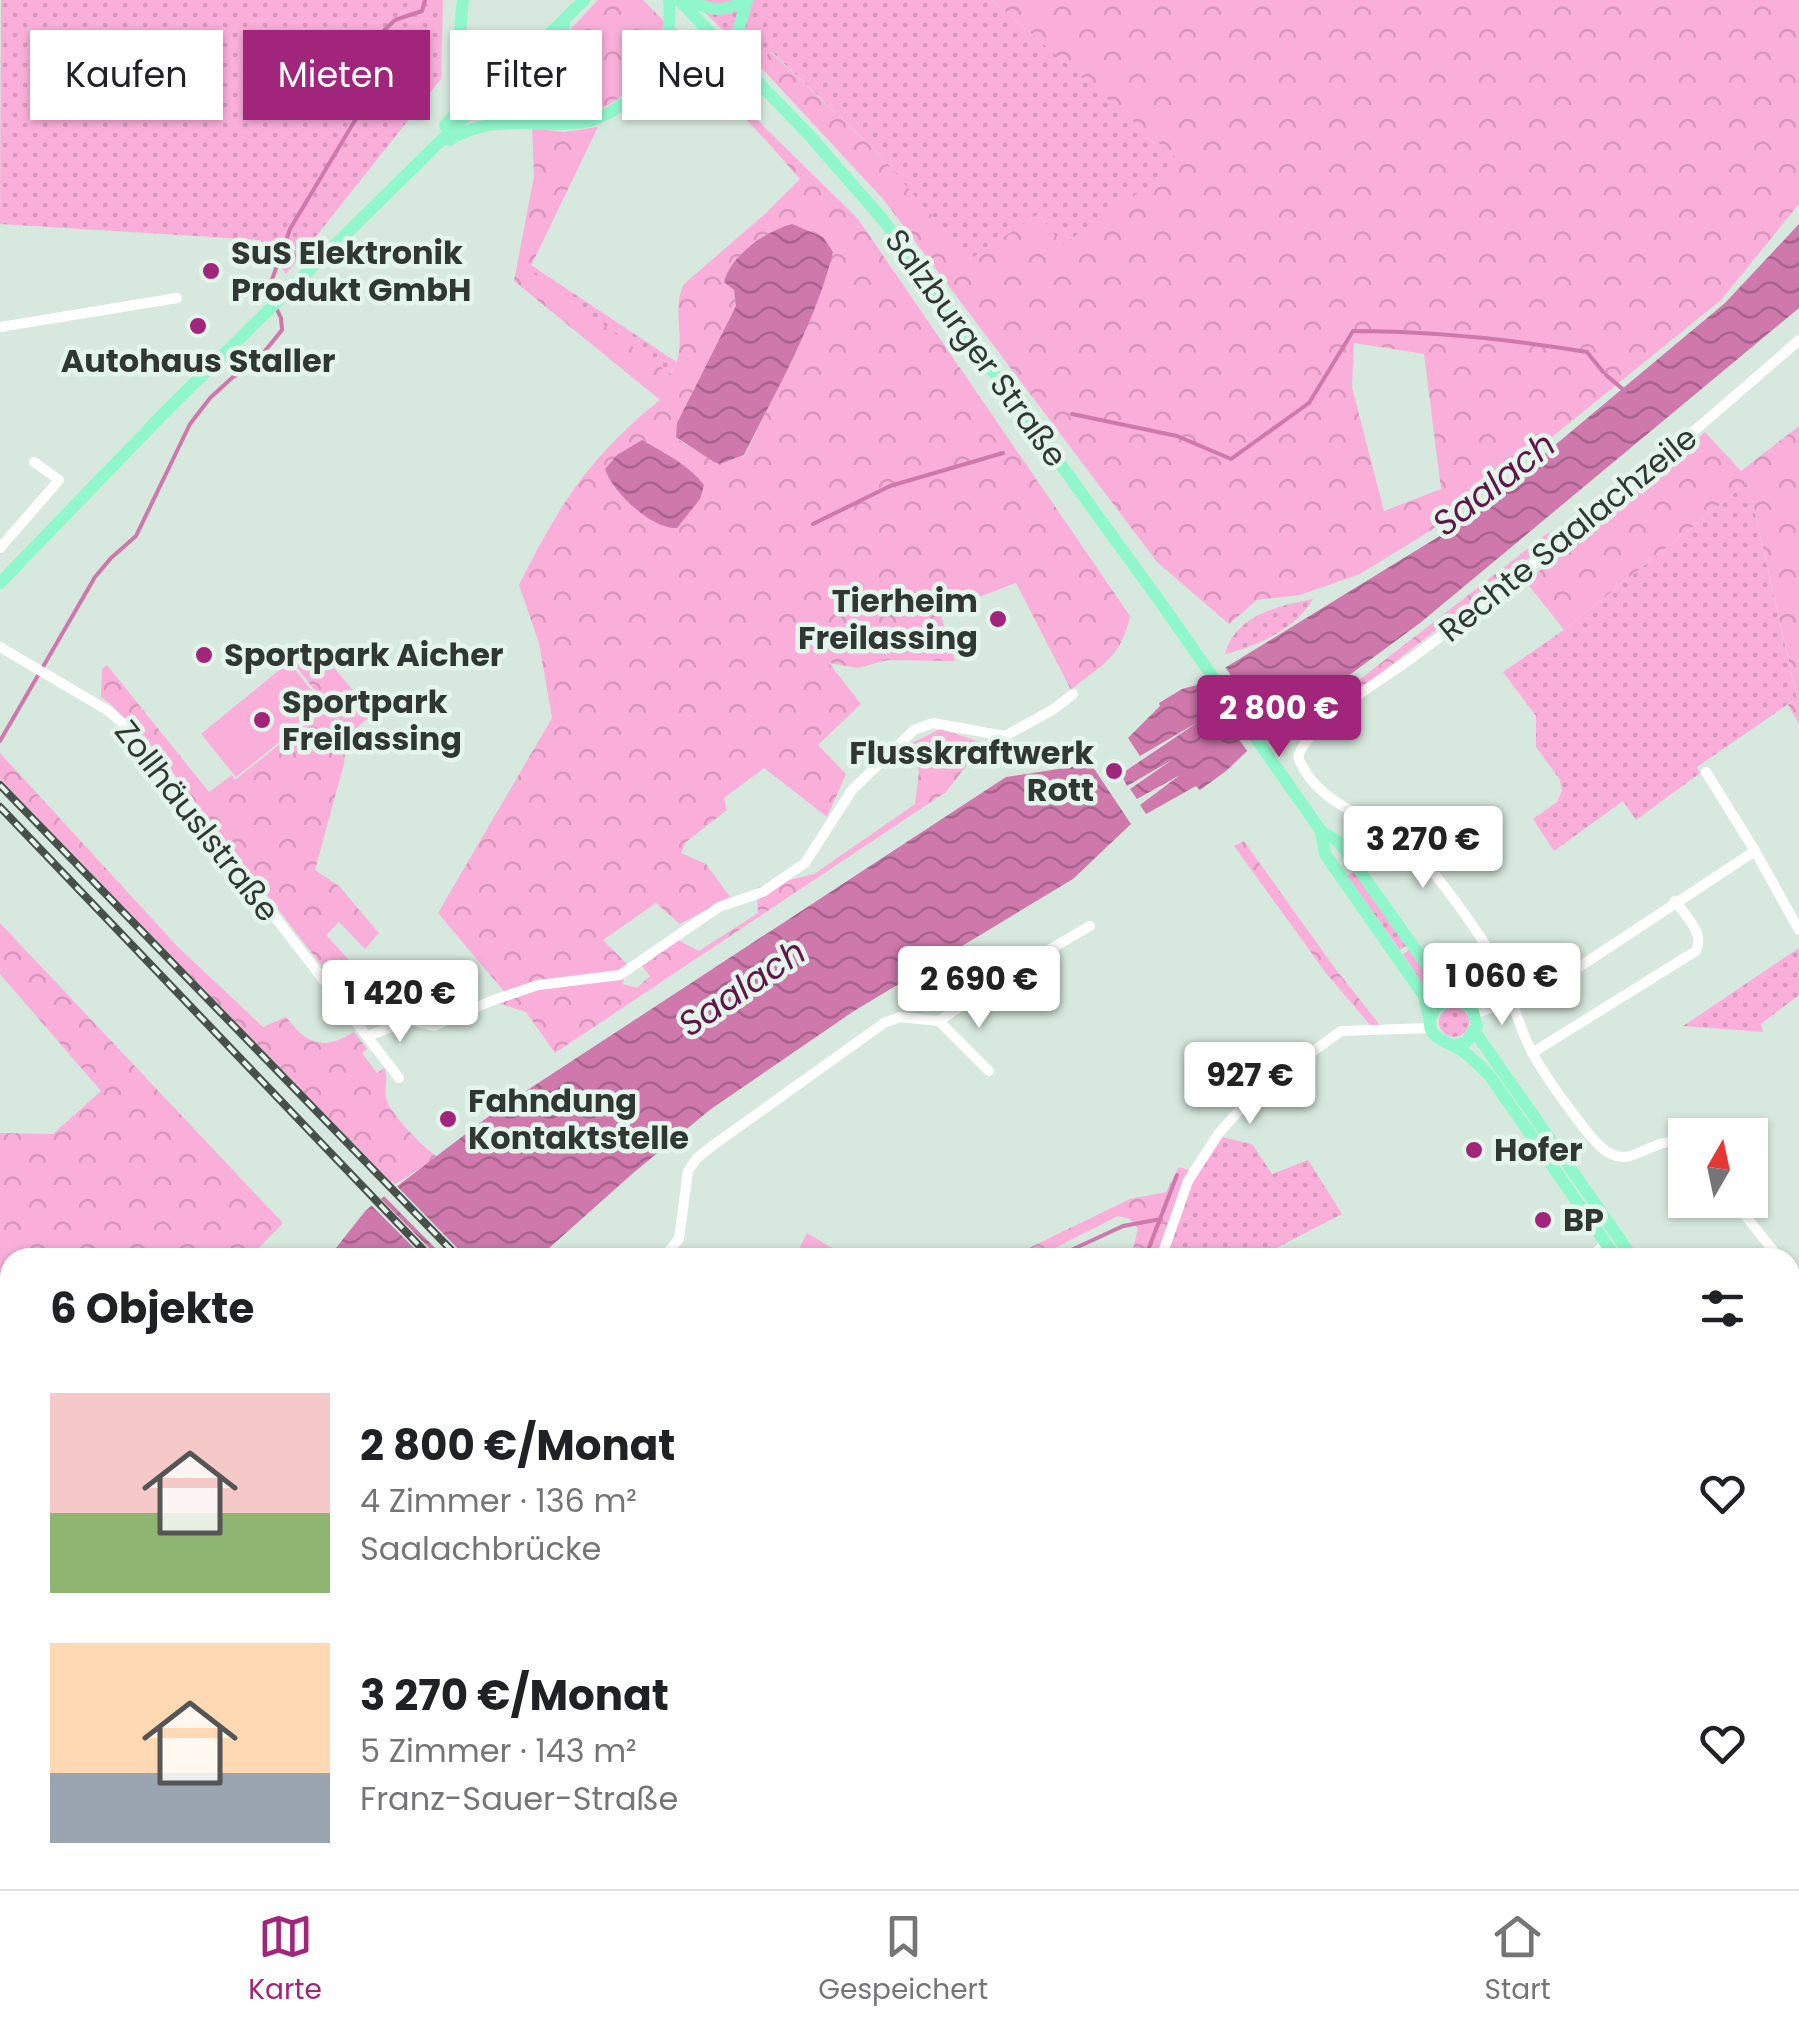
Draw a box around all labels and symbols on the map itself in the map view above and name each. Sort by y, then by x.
street label: Salzburger Straße [875,219,1078,476]
place label: SuS Elektronik Produkt GmbH [231,230,471,312]
marker: SuS Elektronik Produkt GmbH [200,260,222,282]
marker: Autohaus Staller [187,315,209,337]
place label: Autohaus Staller [61,338,336,383]
street label: Rechte Saalachzeile [1429,415,1706,652]
water label: Saalach [1422,420,1565,547]
place label: Tierheim Freilassing [798,578,978,660]
marker: Tierheim Freilassing [987,608,1009,630]
place label: Sportpark Aicher [224,632,504,677]
marker: Sportpark Aicher [193,644,215,666]
pin: 2 800 € [1187,675,1371,760]
place label: Sportpark Freilassing [282,679,462,761]
marker: Sportpark Freilassing [251,709,273,731]
street label: Zollhäuslstraße [104,711,290,931]
place label: Flusskraftwerk Rott [849,730,1094,812]
marker: Flusskraftwerk Rott [1103,760,1125,782]
pin: 3 270 € [1331,806,1515,891]
water label: Saalach [668,927,815,1048]
pin: 1 060 € [1410,943,1594,1028]
pin: 2 690 € [887,946,1071,1031]
pin: 1 420 € [308,960,492,1045]
pin: 927 € [1180,1042,1320,1127]
place label: Fahndung Kontaktstelle [468,1078,689,1160]
marker: Fahndung Kontaktstelle [437,1108,459,1130]
north arrow [1668,1118,1768,1218]
place label: Hofer [1494,1127,1583,1172]
marker: Hofer [1463,1139,1485,1161]
place label: BP [1563,1197,1604,1242]
marker: BP [1532,1209,1554,1231]

